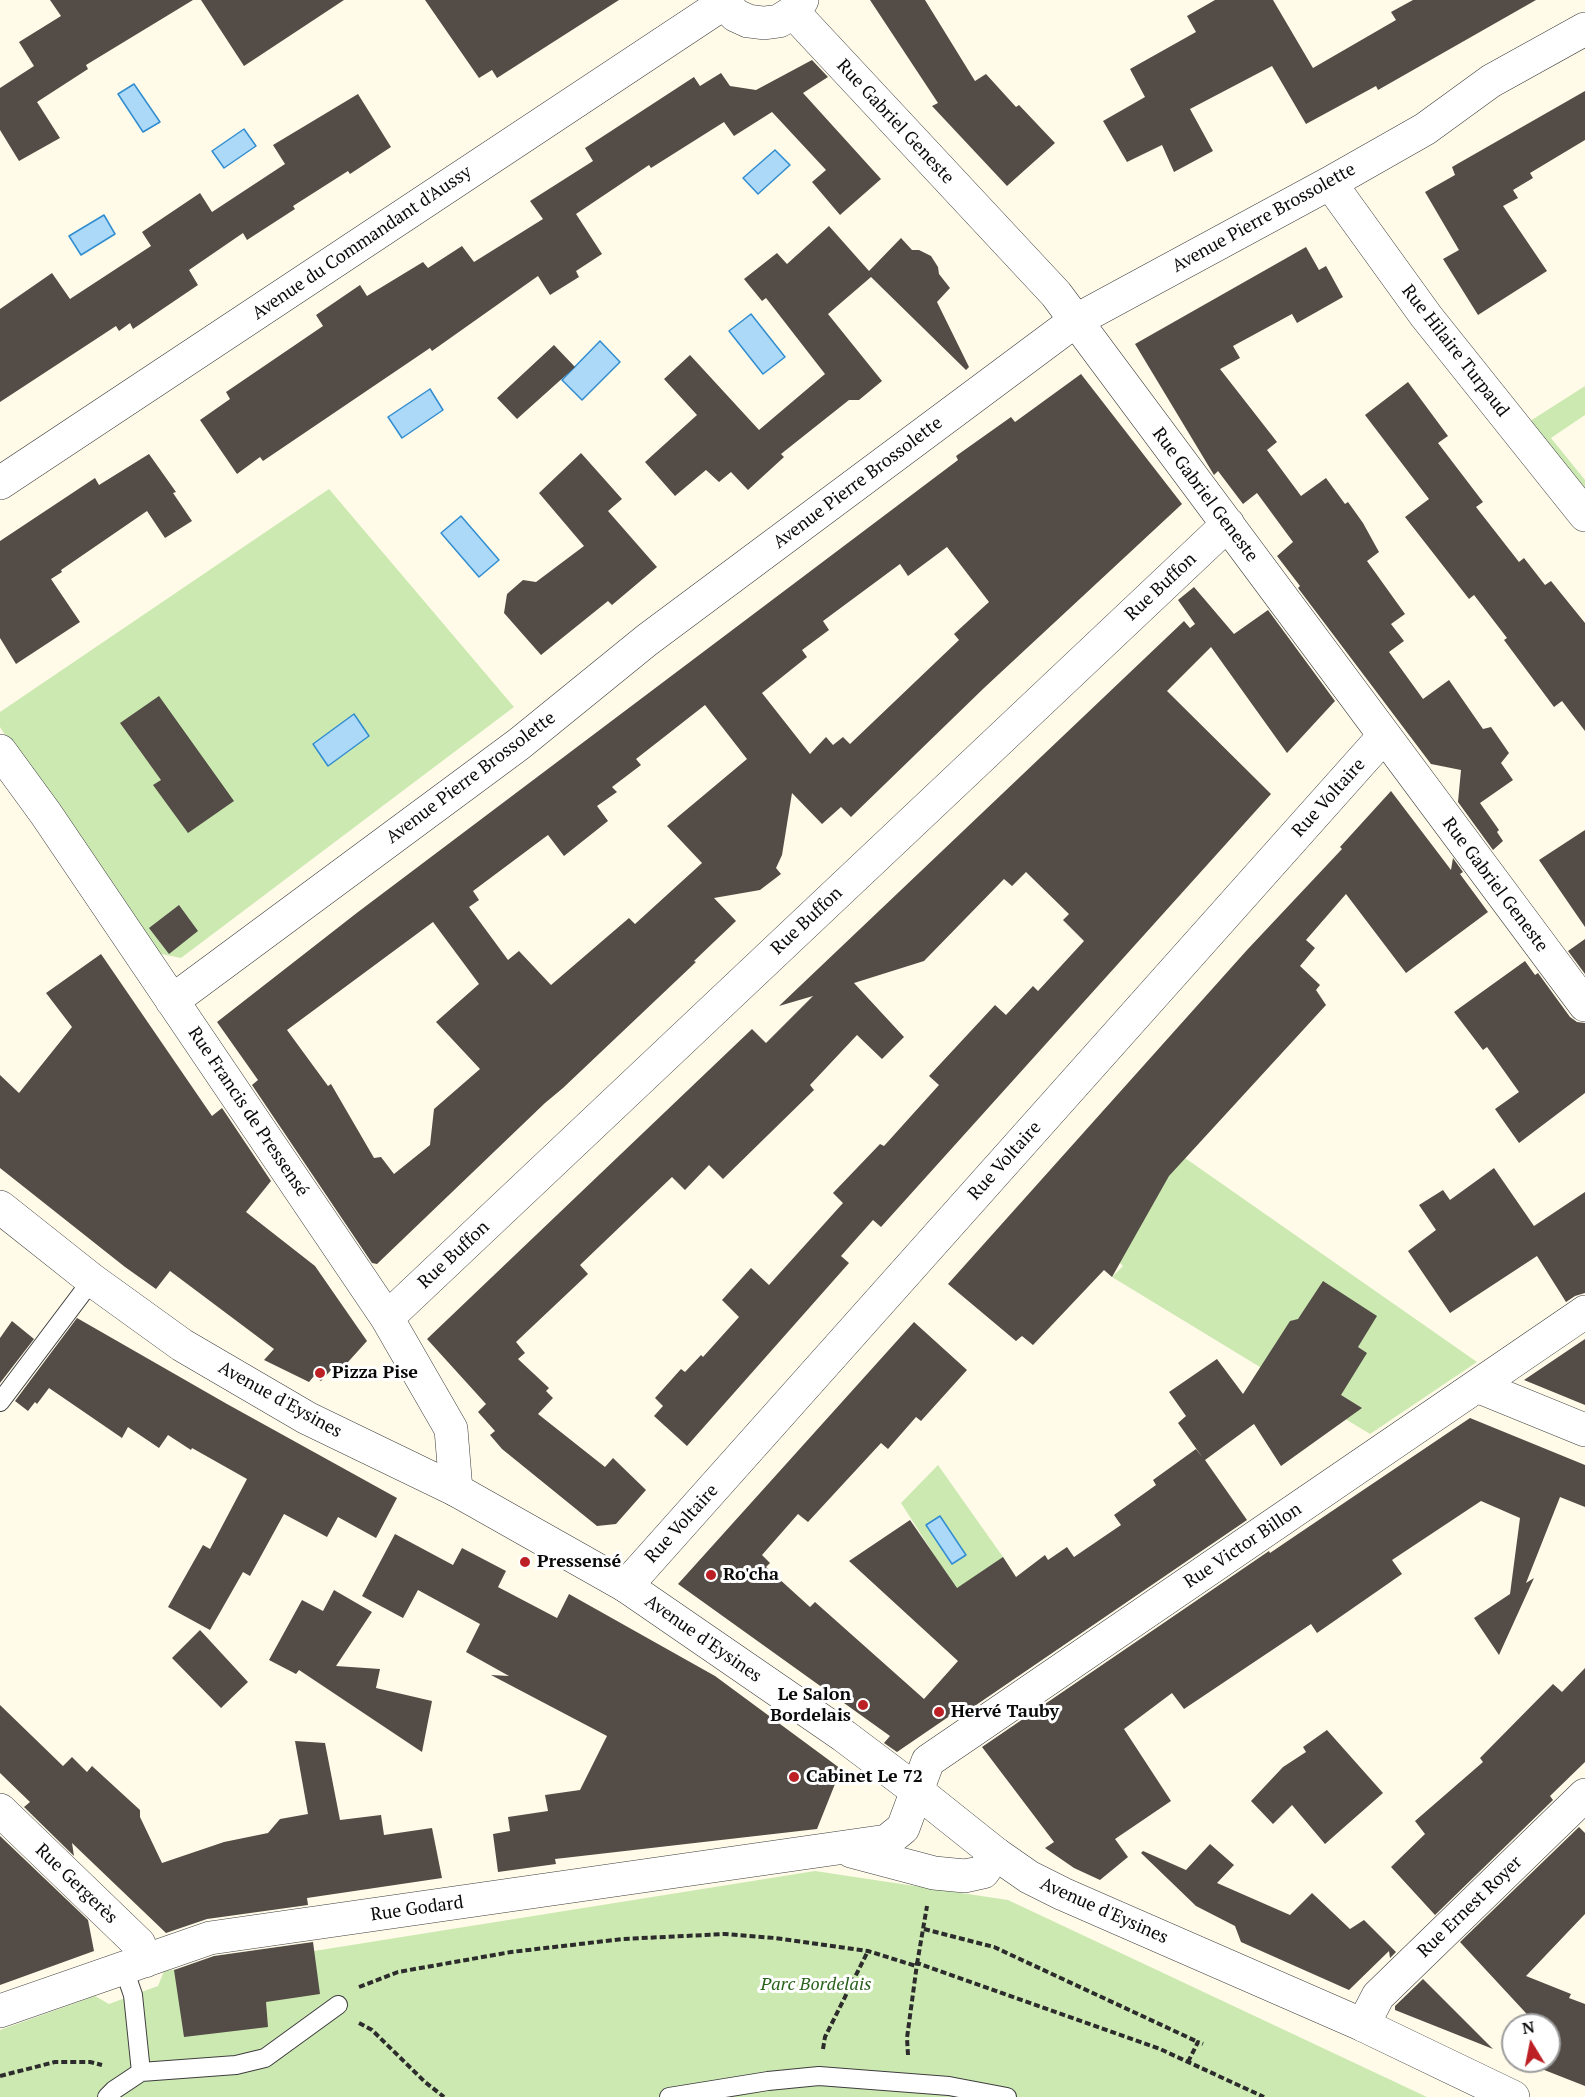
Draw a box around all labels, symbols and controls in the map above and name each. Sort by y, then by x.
street label: Rue Gabriel Geneste [832,55,958,189]
street label: Avenue Pierre Brossolette [1169,159,1359,277]
street label: Avenue du Commandant d'Aussy [248,161,476,325]
street label: Rue Hilaire Turpaud [1397,281,1513,421]
street label: Avenue Pierre Brossolette [769,412,947,554]
street label: Rue Gabriel Geneste [1148,424,1262,566]
street label: Rue Buffon [1121,549,1201,625]
street label: Avenue Pierre Brossolette [382,707,560,849]
street label: Rue Voltaire [1288,754,1370,842]
street label: Rue Gabriel Geneste [1438,814,1552,956]
street label: Rue Buffon [767,883,847,959]
street label: Rue Francis de Pressensé [183,1023,313,1201]
street label: Rue Voltaire [964,1117,1046,1205]
street label: Rue Buffon [414,1217,494,1293]
street label: Avenue d'Eysines [215,1357,345,1443]
place label: Pizza Pise [332,1362,418,1384]
marker: Pizza Pise [313,1366,327,1380]
street label: Rue Voltaire [641,1480,723,1568]
street label: Rue Victor Billon [1180,1499,1306,1593]
place label: Pressensé [537,1551,621,1573]
marker: Pressensé [518,1555,532,1569]
place label: Ro'cha [723,1564,779,1586]
marker: Ro'cha [704,1568,718,1582]
street label: Avenue d'Eysines [640,1591,766,1687]
place label: Le Salon Bordelais [770,1684,851,1726]
marker: Le Salon Bordelais [856,1698,870,1712]
place label: Hervé Tauby [951,1701,1059,1723]
marker: Hervé Tauby [932,1705,946,1719]
place label: Cabinet Le 72 [806,1766,923,1788]
marker: Cabinet Le 72 [787,1770,801,1784]
street label: Rue Gergerès [30,1839,122,1929]
street label: Rue Ernest Royer [1413,1852,1527,1962]
street label: Avenue d'Eysines [1037,1873,1171,1949]
street label: Rue Godard [369,1892,465,1926]
park label: Parc Bordelais [761,1974,871,1996]
north arrow [1501,2013,1561,2073]
text: N [1520,2015,1536,2039]

